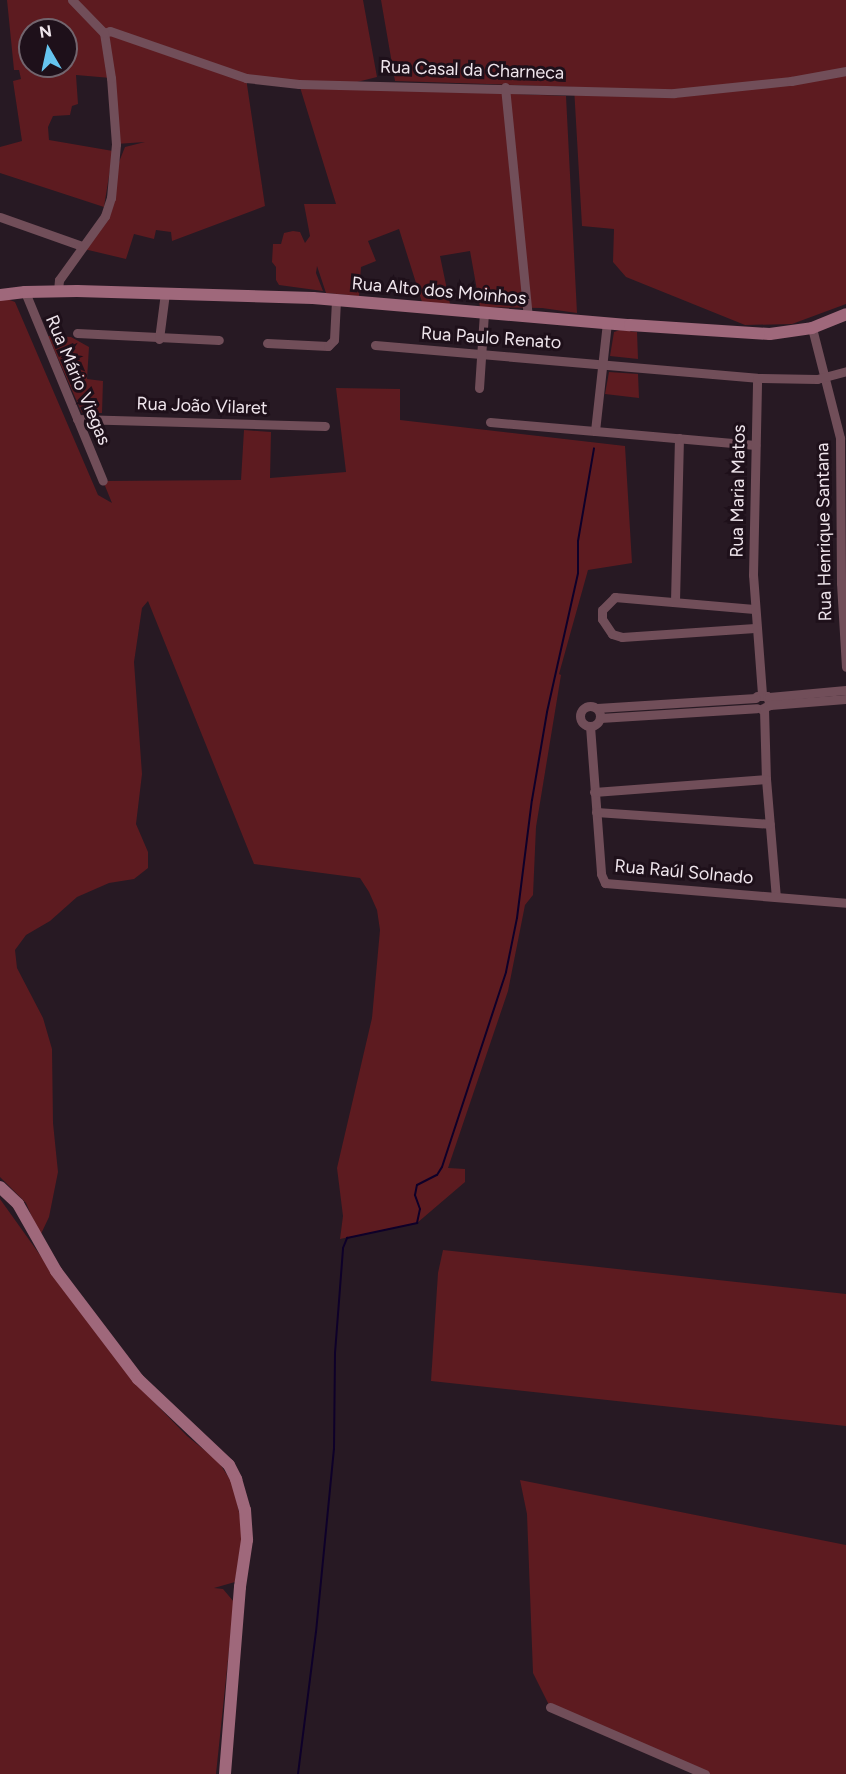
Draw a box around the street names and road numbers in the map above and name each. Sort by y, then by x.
street label: Rua Casal da Charneca [380,56,564,84]
street label: Rua Alto dos Moinhos [351,273,527,309]
street label: Rua Mário Viegas [41,312,115,448]
street label: Rua Paulo Renato [420,322,562,354]
street label: Rua João Vilaret [136,393,268,419]
street label: Rua Maria Matos [726,424,750,558]
street label: Rua Henrique Santana [812,442,836,622]
street label: Rua Raúl Solnado [614,855,754,889]

